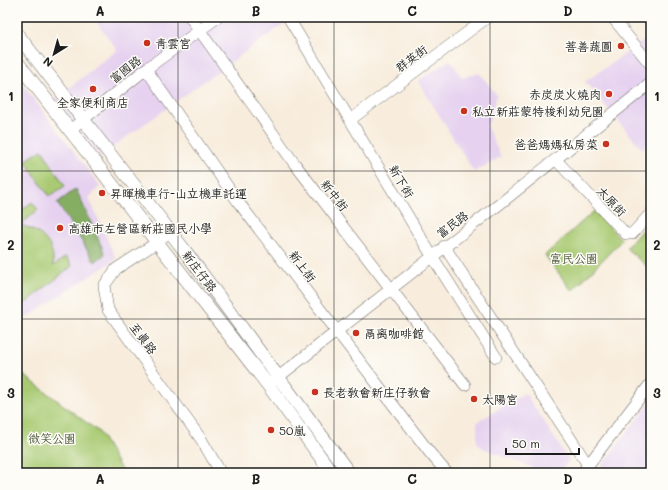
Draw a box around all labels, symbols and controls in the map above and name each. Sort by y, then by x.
text: A [95,2,105,19]
text: B [252,2,261,19]
text: C [407,2,417,19]
text: D [563,2,573,19]
north arrow [34,34,74,74]
place label: 青雲宮 [155,35,191,51]
marker: 青雲宮 [142,38,152,48]
place label: 菩善蔬圓 [565,38,613,54]
street label: 群英街 [392,41,430,75]
marker: 菩善蔬圓 [616,41,626,51]
street label: 富國路 [106,52,144,86]
text: N [40,54,56,71]
marker: 全家便利商店 [88,84,98,94]
place label: 赤炭炭火燒肉 [529,86,601,102]
text: 1 [8,87,14,104]
text: 1 [654,87,660,104]
marker: 赤炭炭火燒肉 [604,89,614,99]
place label: 全家便利商店 [57,94,129,110]
place label: 私立新莊蒙特梭利幼兒園 [472,103,604,119]
marker: 私立新莊蒙特梭利幼兒園 [459,106,469,116]
place label: 爸爸媽媽私房菜 [514,136,598,152]
marker: 爸爸媽媽私房菜 [601,139,611,149]
street label: 新下街 [386,161,418,201]
street label: 新中街 [318,176,352,214]
street label: 太原街 [594,182,630,220]
place label: 昇暉機車行-山立機車託運 [110,185,247,201]
marker: 昇暉機車行-山立機車託運 [97,188,107,198]
street label: 富民路 [433,207,471,241]
place label: 高雄市左營區新莊國民小學 [68,220,212,236]
marker: 高雄市左營區新莊國民小學 [55,223,65,233]
text: 2 [7,236,15,253]
text: 2 [653,236,661,253]
street label: 新庄仔路 [179,247,221,295]
street label: 新上街 [286,247,320,285]
park label: 富民公園 [550,250,598,266]
street label: 至真路 [127,319,161,357]
place label: 鬲离咖啡館 [364,325,424,341]
marker: 鬲离咖啡館 [351,328,361,338]
text: 3 [7,384,15,401]
place label: 長老教會新庄仔教會 [323,384,431,400]
text: 3 [653,384,661,401]
marker: 長老教會新庄仔教會 [310,387,320,397]
place label: 太陽宮 [482,391,518,407]
marker: 太陽宮 [469,394,479,404]
place label: 50嵐 [279,422,305,438]
marker: 50嵐 [266,425,276,435]
park label: 微笑公園 [28,430,76,446]
scale bar [506,430,579,456]
text: 50 m [512,435,540,451]
text: A [95,470,105,487]
text: B [252,470,261,487]
text: C [407,470,417,487]
text: D [563,470,573,487]

